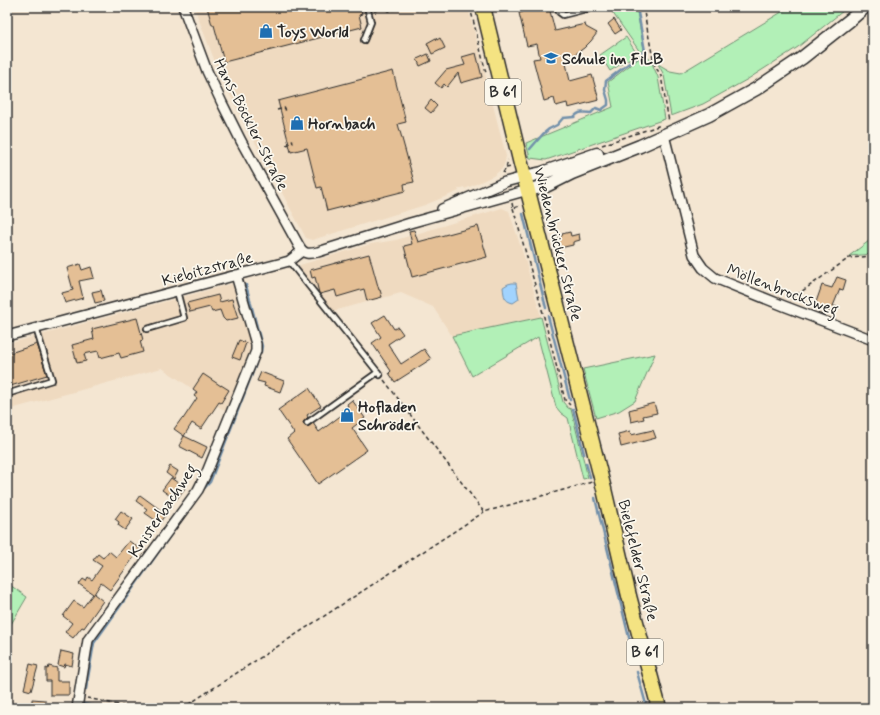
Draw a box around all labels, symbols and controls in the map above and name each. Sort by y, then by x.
place label: Toys World [277,22,349,43]
shop icon: Toys World [258,23,274,39]
place label: Schule im FiLB [562,49,663,70]
school or university icon: Schule im FiLB [543,50,559,66]
street label: Hans-Böckler-Straße [208,55,293,195]
road number: B 61 [485,79,521,105]
place label: Hornbach [308,114,376,135]
shop icon: Hornbach [289,115,305,131]
street label: Wiedenbrücker Straße [528,165,587,323]
street label: Kiebitzstraße [160,247,255,292]
street label: Möllenbrocksweg [723,259,841,322]
place label: Hofladen Schröder [358,397,418,436]
shop icon: Hofladen Schröder [339,407,355,423]
street label: Knisterbachweg [124,460,203,562]
street label: Bielefelder Straße [612,497,663,623]
road number: B 61 [627,639,663,665]

